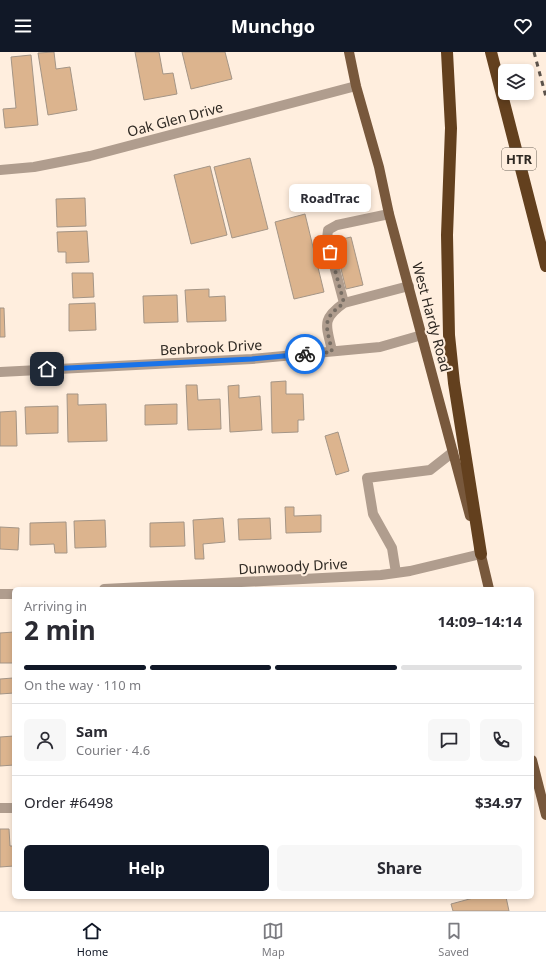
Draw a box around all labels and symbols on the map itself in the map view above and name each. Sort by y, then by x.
street label: Oak Glen Drive [125,97,225,141]
road number: HTR [502,148,536,170]
callout: RoadTrac [289,184,371,212]
pin [313,235,347,269]
street label: West Hardy Road [408,260,456,374]
courier [285,334,325,374]
street label: Benbrook Drive [159,335,263,359]
pin [30,352,64,386]
street label: Dunwoody Drive [238,554,348,578]

